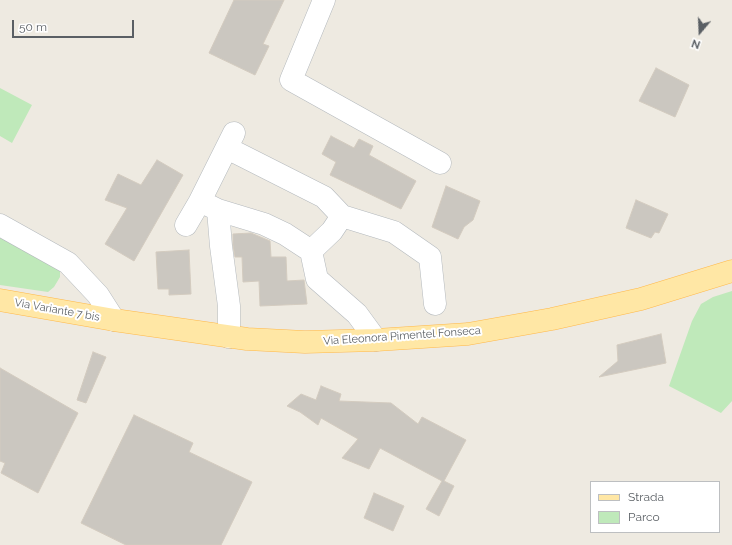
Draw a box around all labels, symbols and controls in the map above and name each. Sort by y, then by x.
scale bar [14,12,136,38]
north arrow [680,12,720,52]
text: 50 m [19,20,47,34]
text: N [690,36,702,51]
street label: Via Variante 7 bis [13,296,101,324]
street label: Via Eleonora Pimentel Fonseca [323,324,481,348]
legend [590,481,720,533]
text: Strada [628,490,664,504]
text: Parco [628,510,660,524]

